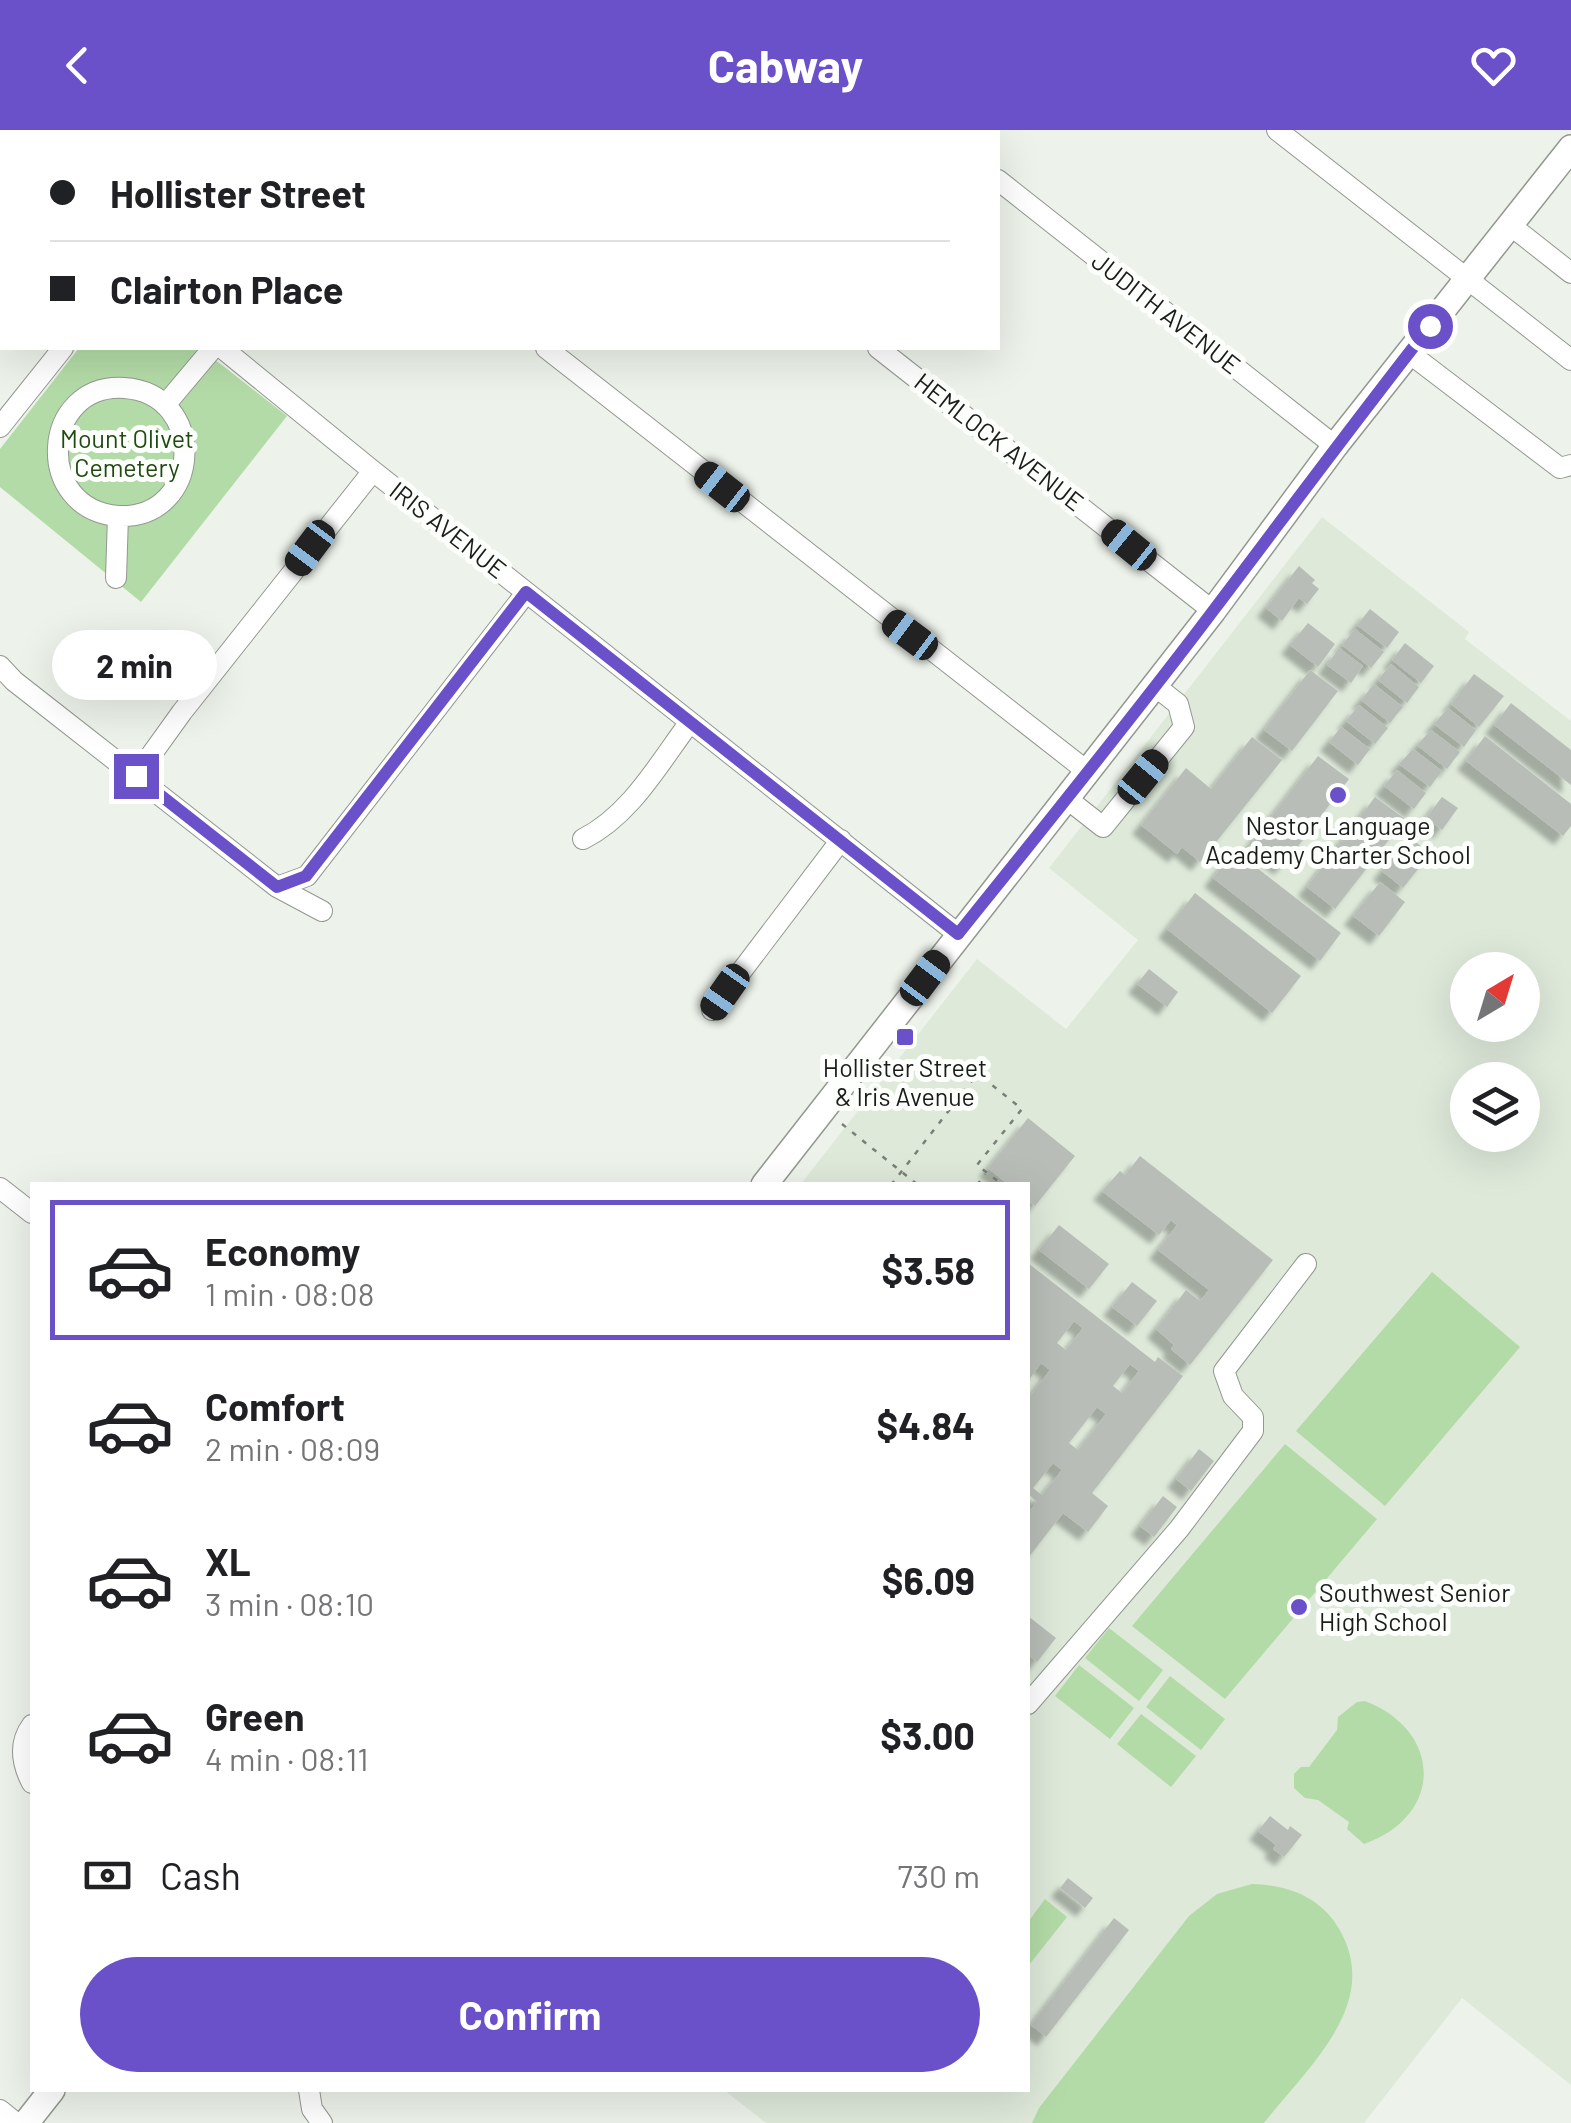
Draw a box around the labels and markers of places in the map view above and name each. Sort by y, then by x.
marker: Nestor Language Academy Charter School [1327,784,1349,806]
place label: Nestor Language Academy Charter School [1205,810,1471,869]
marker: Hollister Street & Iris Avenue [894,1026,916,1048]
place label: Hollister Street & Iris Avenue [823,1052,987,1111]
place label: Southwest Senior High School [1319,1577,1510,1636]
marker: Southwest Senior High School [1288,1596,1310,1618]

